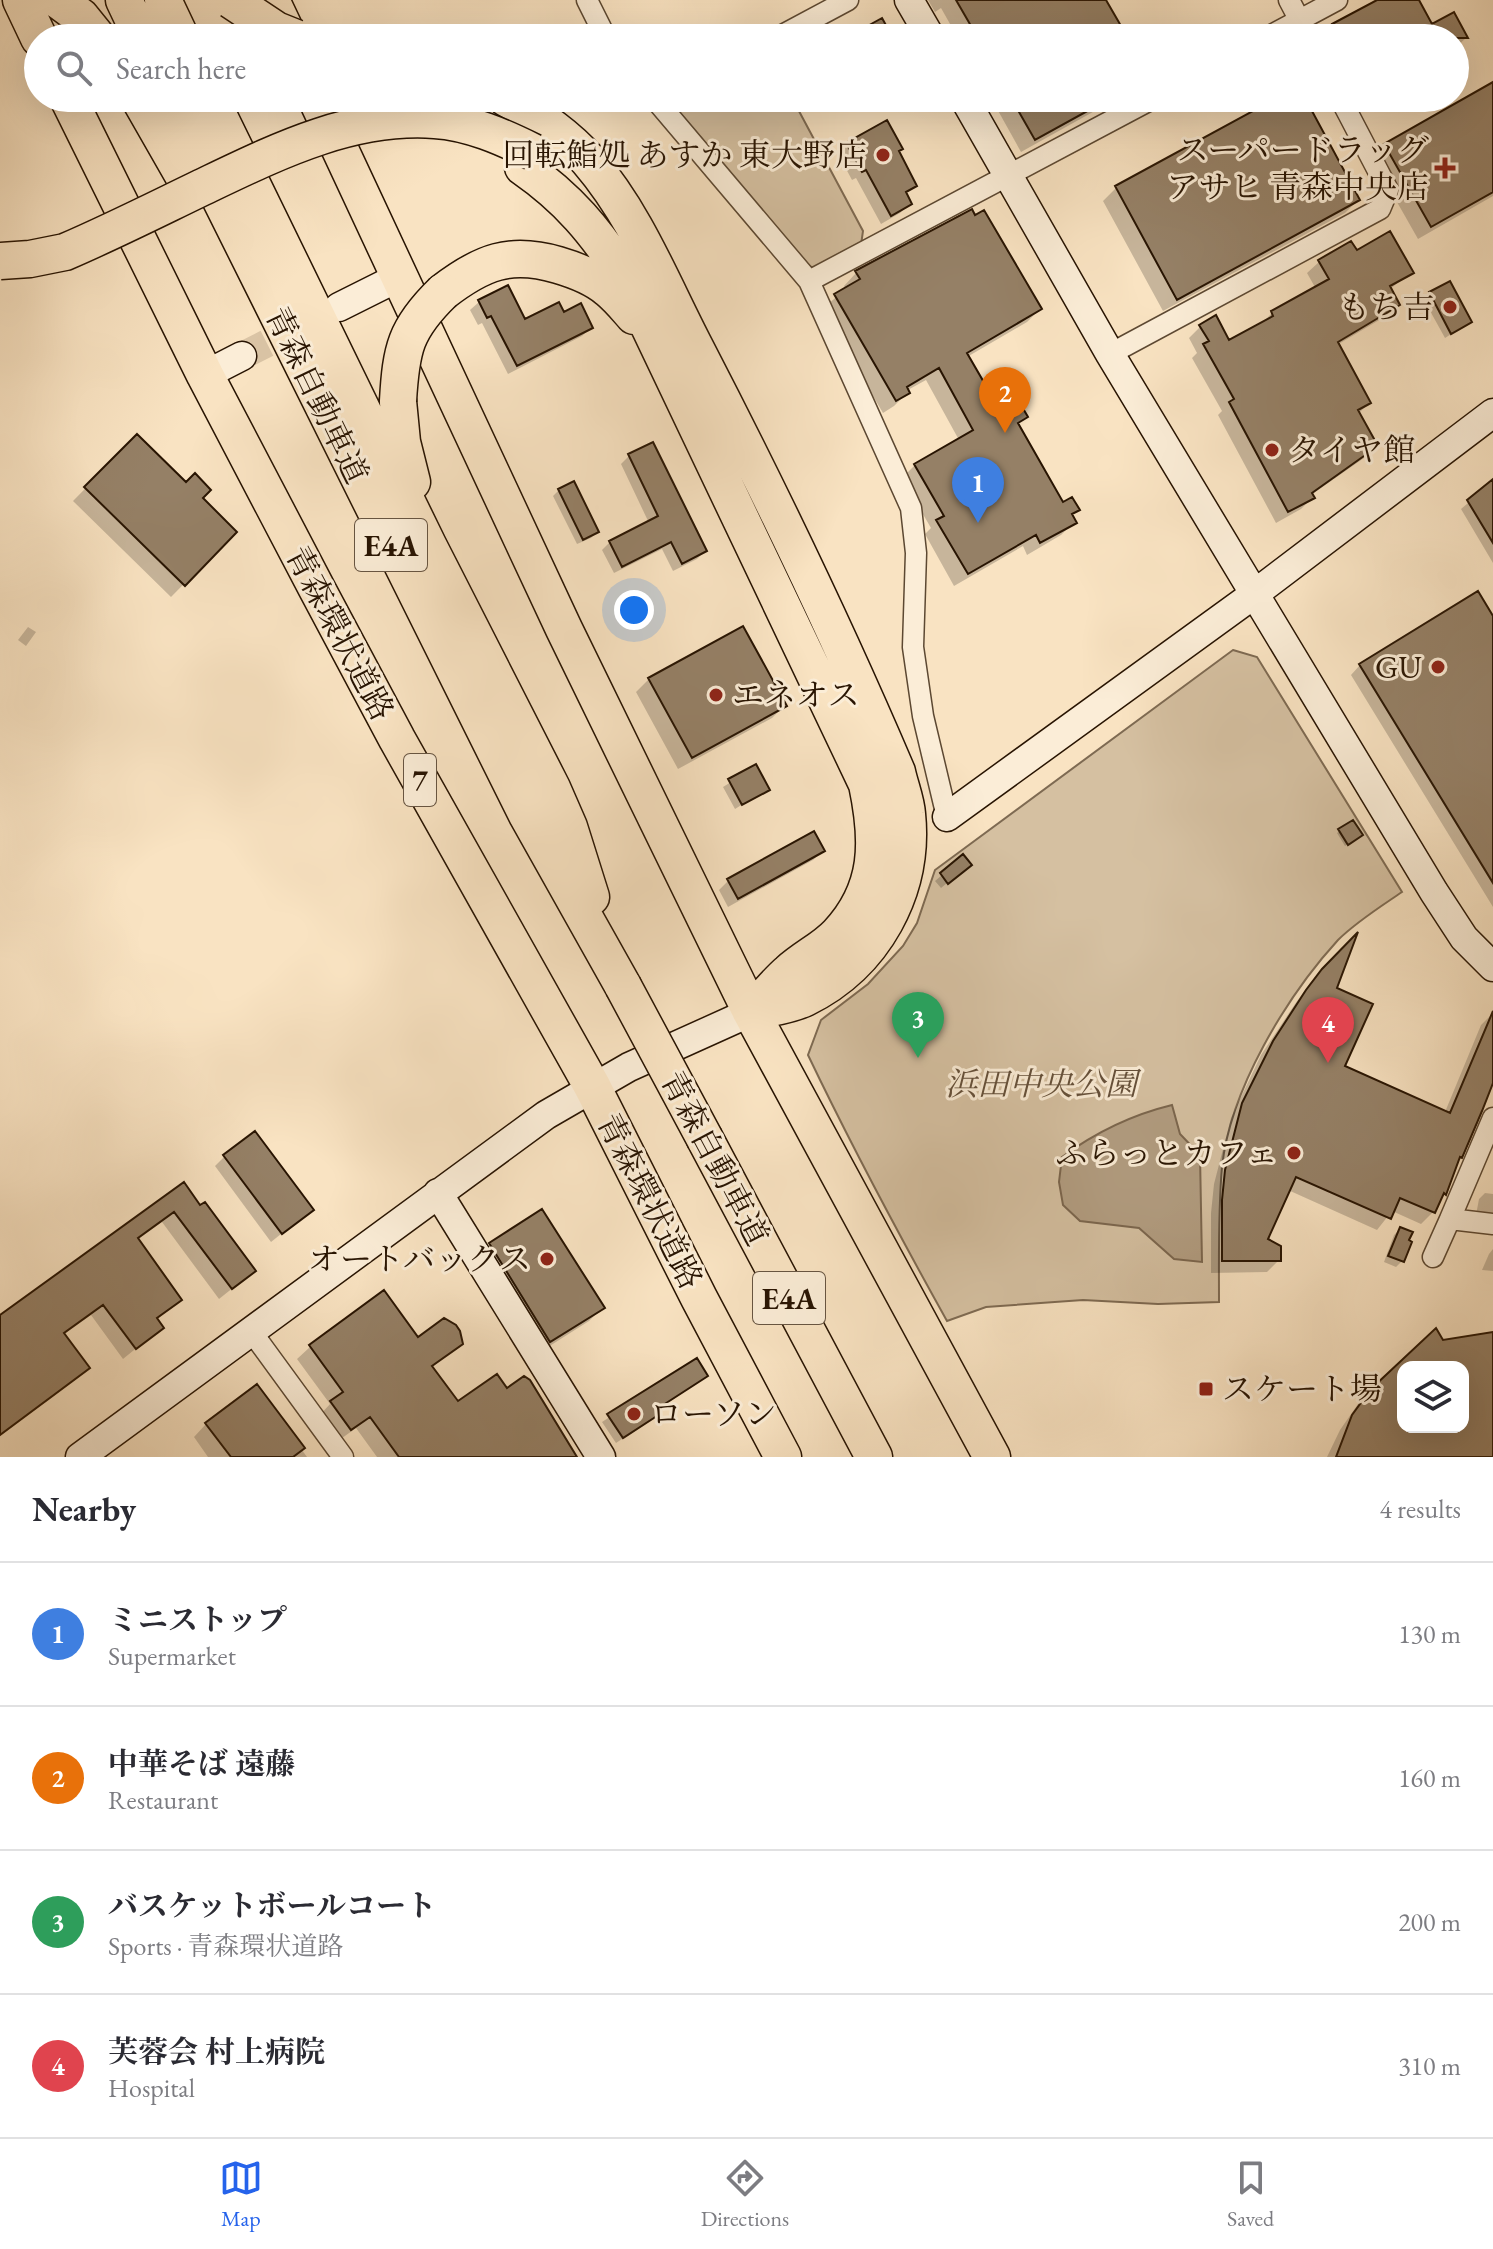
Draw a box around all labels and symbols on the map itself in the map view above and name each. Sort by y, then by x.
place label: スーパードラッグ アサヒ 青森中央店 [1167,129,1429,208]
place label: 回転鮨処 あすか 東大野店 [502,134,867,176]
marker: 回転鮨処 あすか 東大野店 [874,146,892,164]
marker: スーパードラッグ アサヒ 青森中央店 [1436,159,1454,177]
place label: もち吉 [1338,286,1434,328]
marker: もち吉 [1441,298,1459,316]
street label: 青森自動車道 [256,300,378,490]
pin: 2 [979,367,1031,433]
place label: タイヤ館 [1288,429,1415,471]
marker: タイヤ館 [1263,441,1281,459]
pin: 1 [952,457,1004,523]
road number: E4A [355,519,427,571]
street label: 青森環状道路 [276,538,404,728]
your location [614,590,654,630]
place label: GU [1375,646,1422,688]
marker: GU [1429,658,1447,676]
place label: エネオス [732,674,860,716]
marker: エネオス [707,686,725,704]
road number: 7 [404,754,436,806]
pin: 3 [892,992,944,1058]
pin: 4 [1302,997,1354,1063]
street label: 青森自動車道 [651,1063,779,1253]
park label: 浜田中央公園 [945,1063,1142,1105]
street label: 青森環状道路 [588,1106,712,1296]
place label: ふらっとカフェ [1056,1132,1278,1174]
marker: ふらっとカフェ [1285,1144,1303,1162]
place label: オートバックス [308,1238,531,1280]
marker: オートバックス [538,1250,556,1268]
road number: E4A [753,1272,825,1324]
place label: スケート場 [1222,1368,1382,1410]
marker: スケート場 [1197,1380,1215,1398]
place label: ローソン [650,1393,777,1435]
marker: ローソン [625,1405,643,1423]

